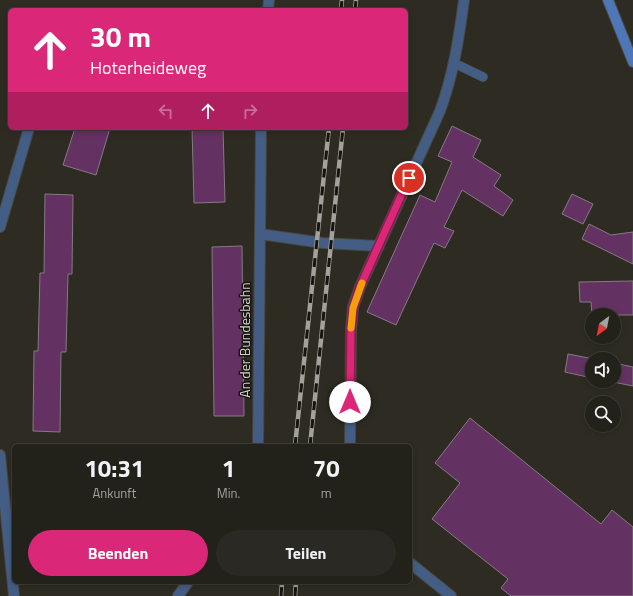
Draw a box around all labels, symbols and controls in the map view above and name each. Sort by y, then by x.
text: 30 m [90,15,151,58]
icon: ahead [24,24,76,76]
text: Hoterheideweg [90,54,206,81]
icon: left [155,100,177,122]
icon: ahead [197,100,219,122]
icon: right [239,100,261,122]
pin [392,161,426,195]
icon: arrive [398,167,420,189]
street label: An der Bundesbahn [234,282,255,398]
north arrow [585,308,621,344]
map controls [585,308,621,432]
button: sound [585,352,621,388]
position arrow [329,381,371,423]
button: search [585,396,621,432]
text: 10:31 [84,450,144,486]
text: 1 [222,450,235,486]
text: 70 [313,450,340,486]
text: Ankunft [93,483,136,503]
text: Min. [217,483,240,503]
text: m [321,483,332,503]
button: Beenden [28,530,208,576]
button: Teilen [216,530,396,576]

